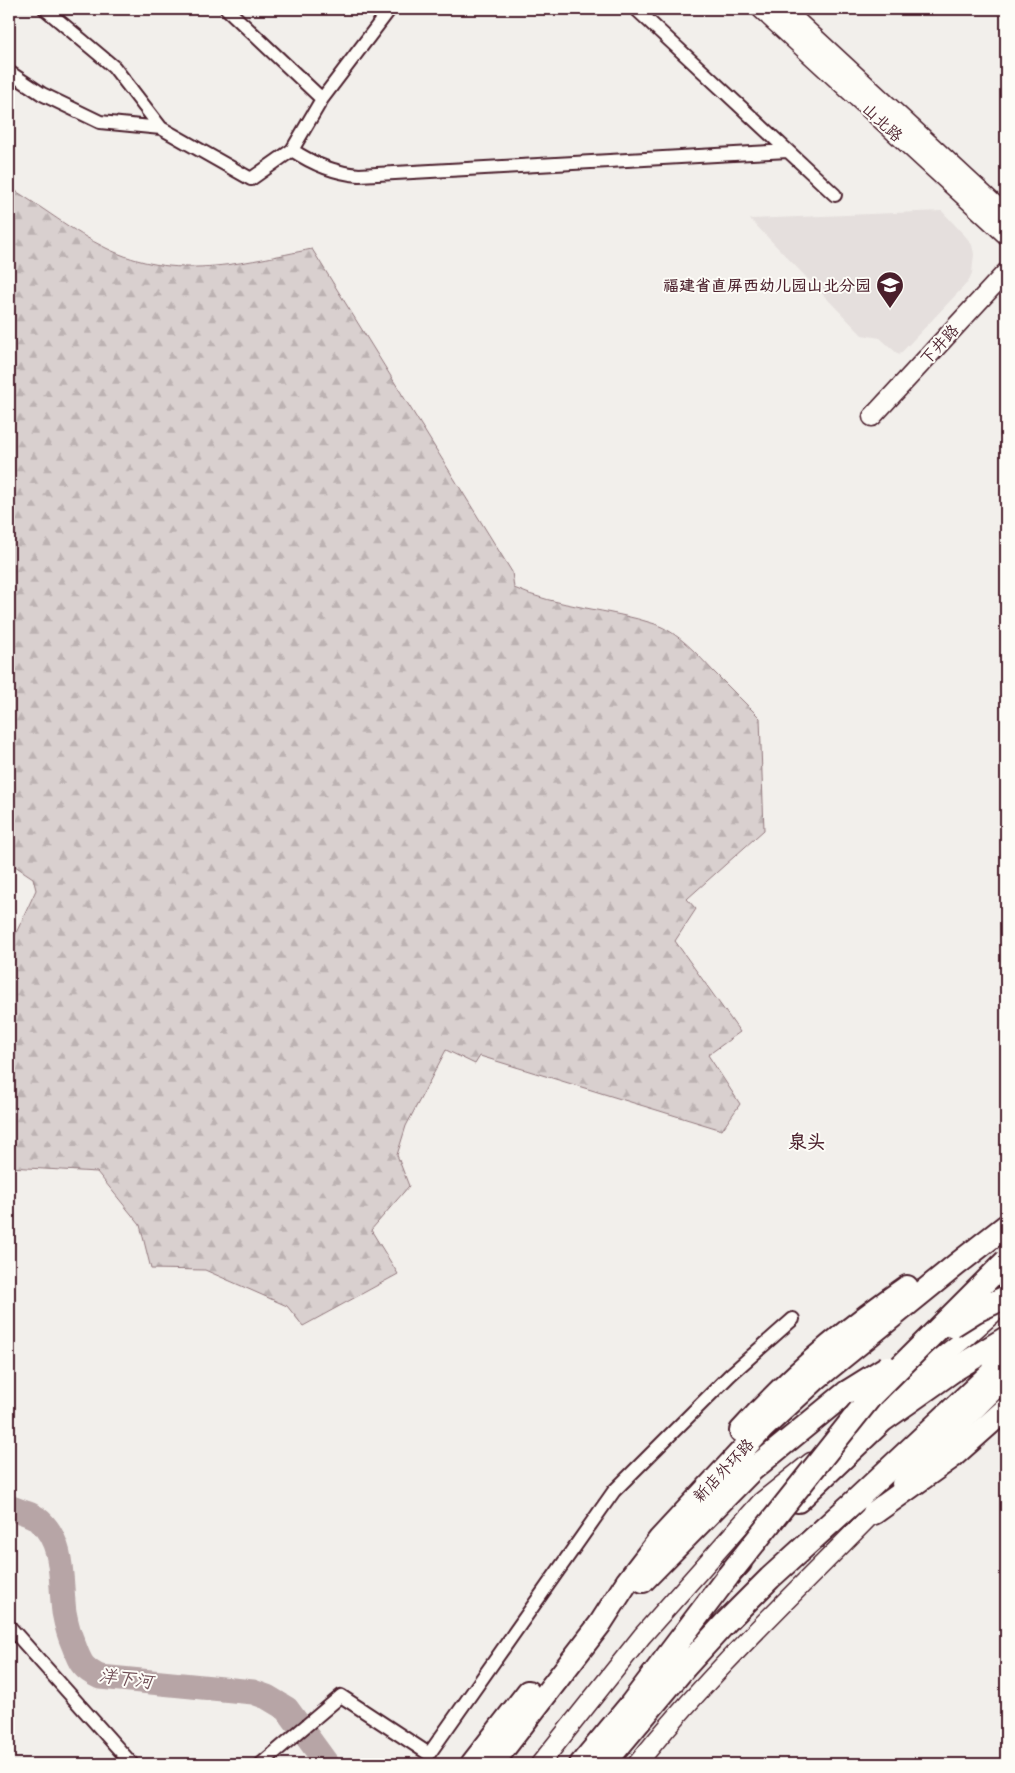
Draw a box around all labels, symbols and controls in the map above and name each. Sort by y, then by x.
street label: 山北路 [858,98,908,146]
school or university icon: 福建省直屏西幼儿园山北分园 [875,270,905,309]
place label: 福建省直屏西幼儿园山北分园 [663,274,871,296]
street label: 下井路 [915,319,963,369]
district label: 泉头 [788,1128,826,1154]
street label: 新店外环路 [688,1433,758,1507]
water label: 洋下河 [98,1662,157,1695]

